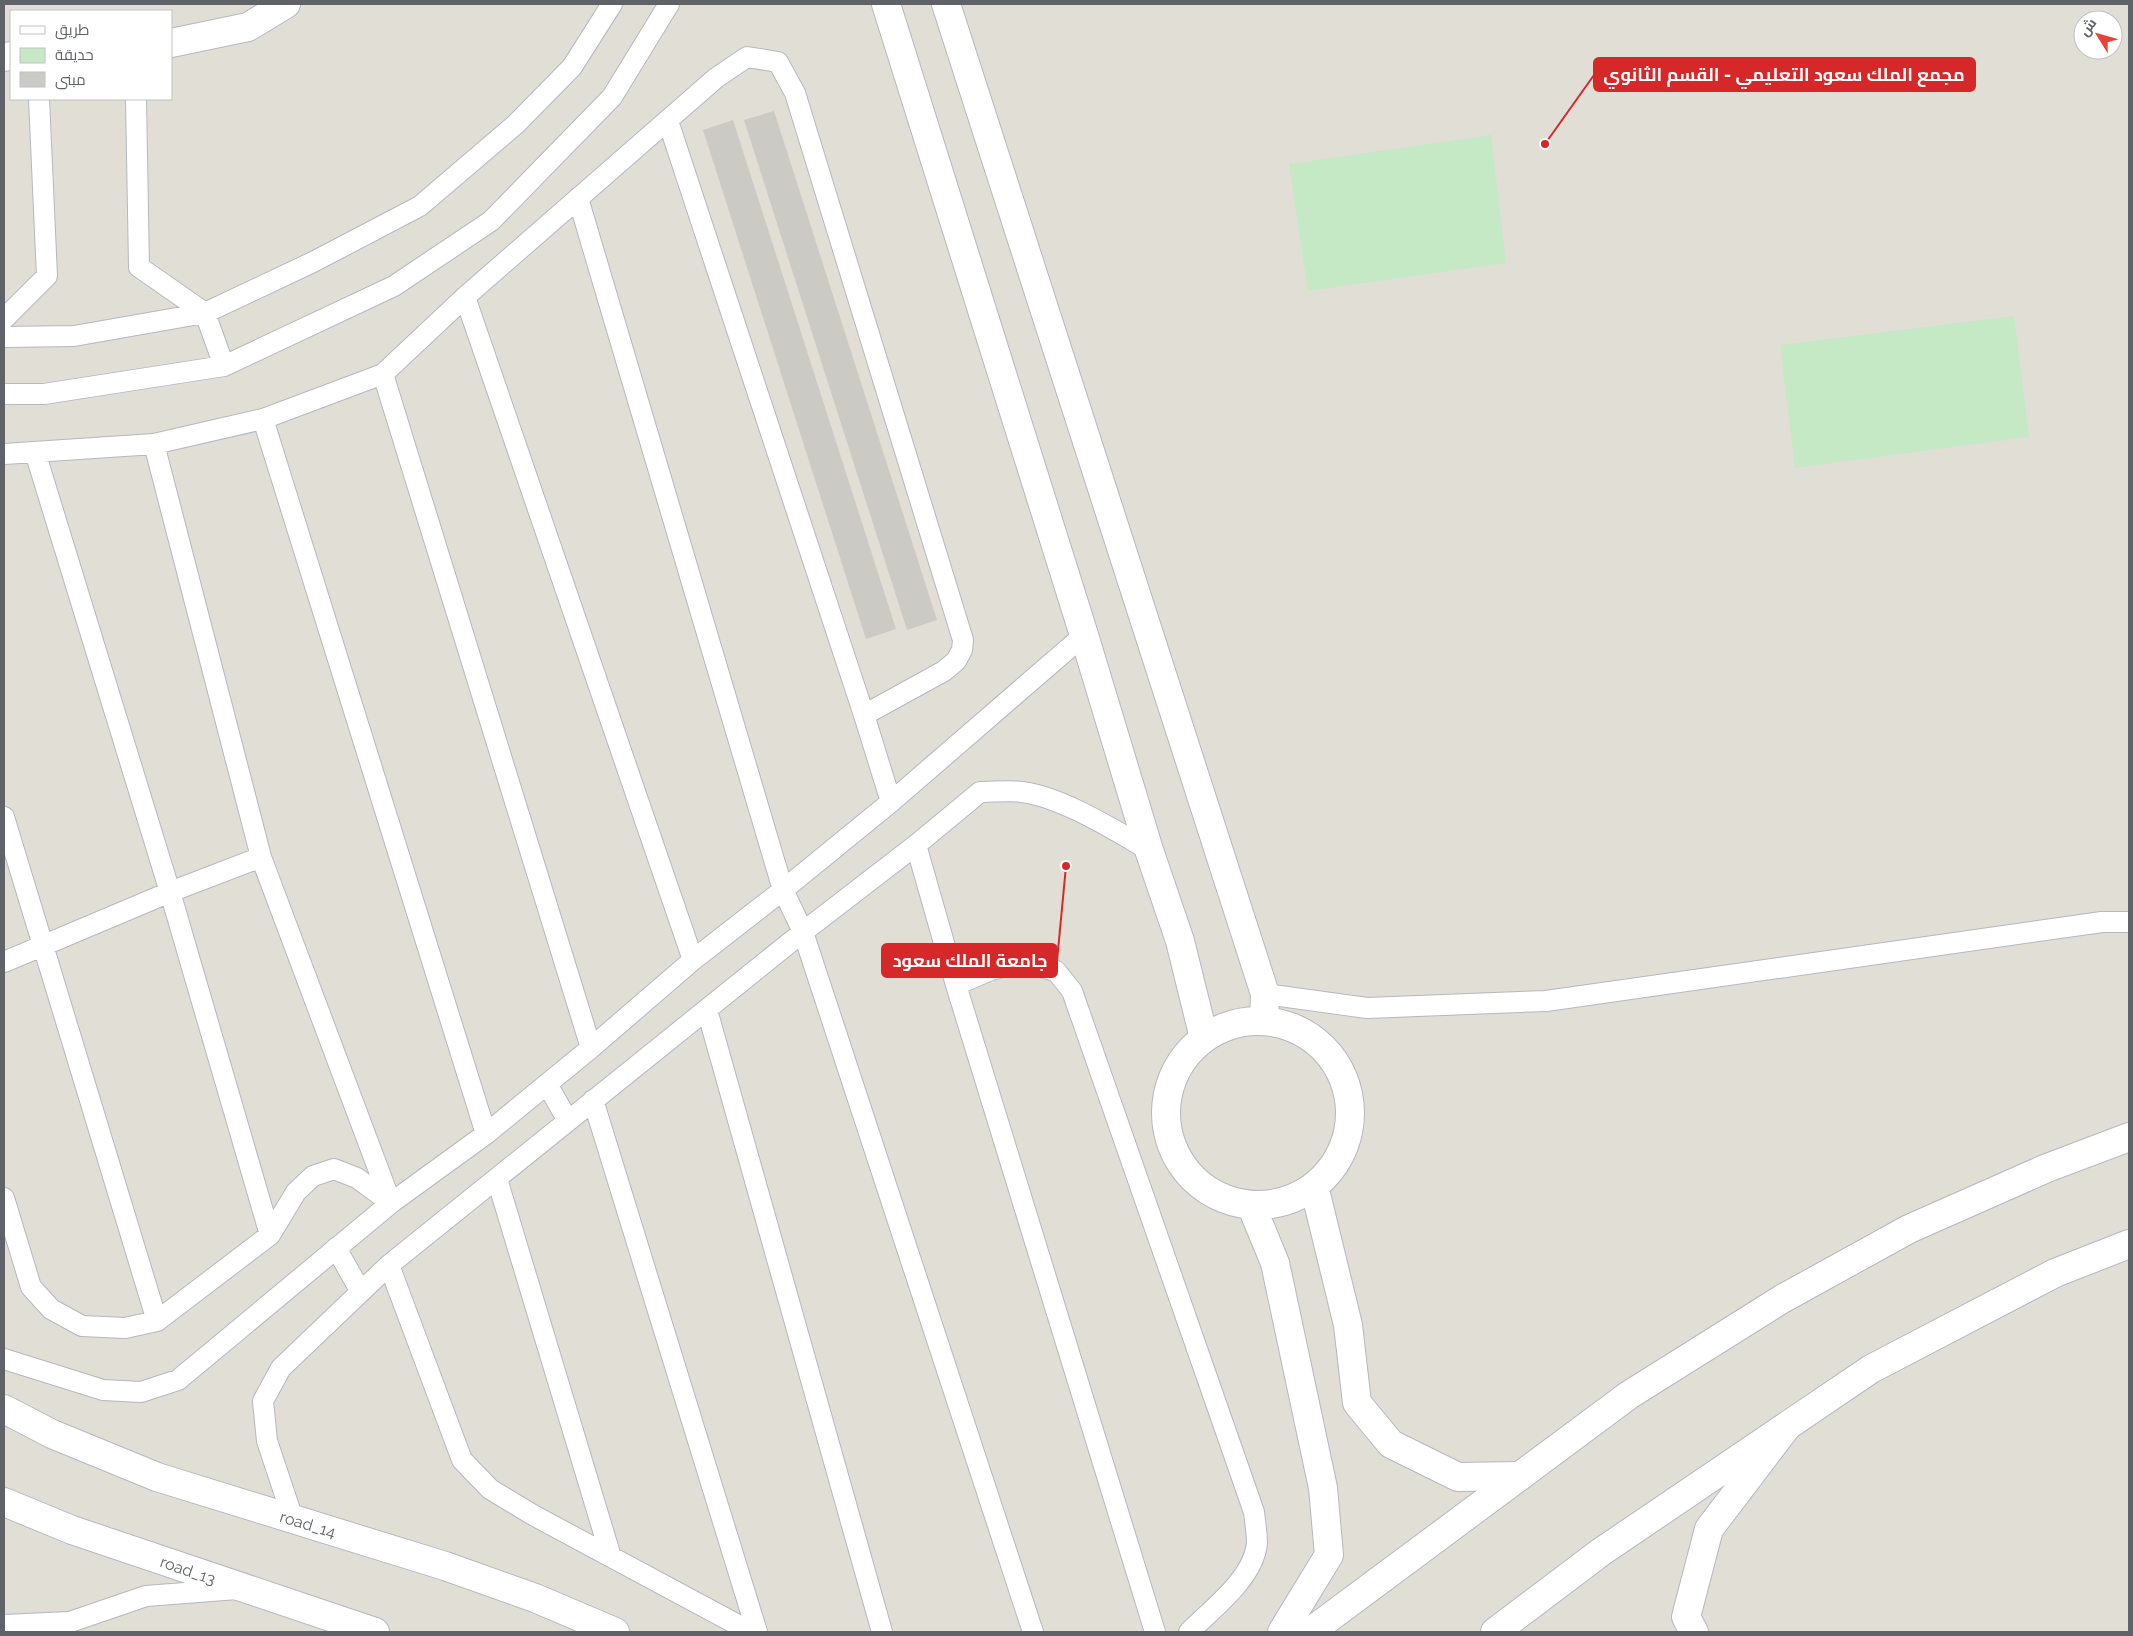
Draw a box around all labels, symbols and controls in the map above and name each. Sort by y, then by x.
legend [10,10,172,100]
north arrow [2073,10,2123,60]
text: ش [2076,15,2100,40]
text: طريق [55,21,89,40]
text: حديقة [55,46,94,64]
callout: مجمع الملك سعود التعليمي - القسم الثانوي [1594,58,1975,91]
text: مجمع الملك سعود التعليمي - القسم الثانوي [1603,64,1965,90]
text: مبنى [55,71,86,90]
callout: جامعة الملك سعود [882,944,1057,977]
text: جامعة الملك سعود [893,950,1047,972]
street label: road_14 [278,1507,338,1542]
street label: road_13 [158,1552,218,1589]

